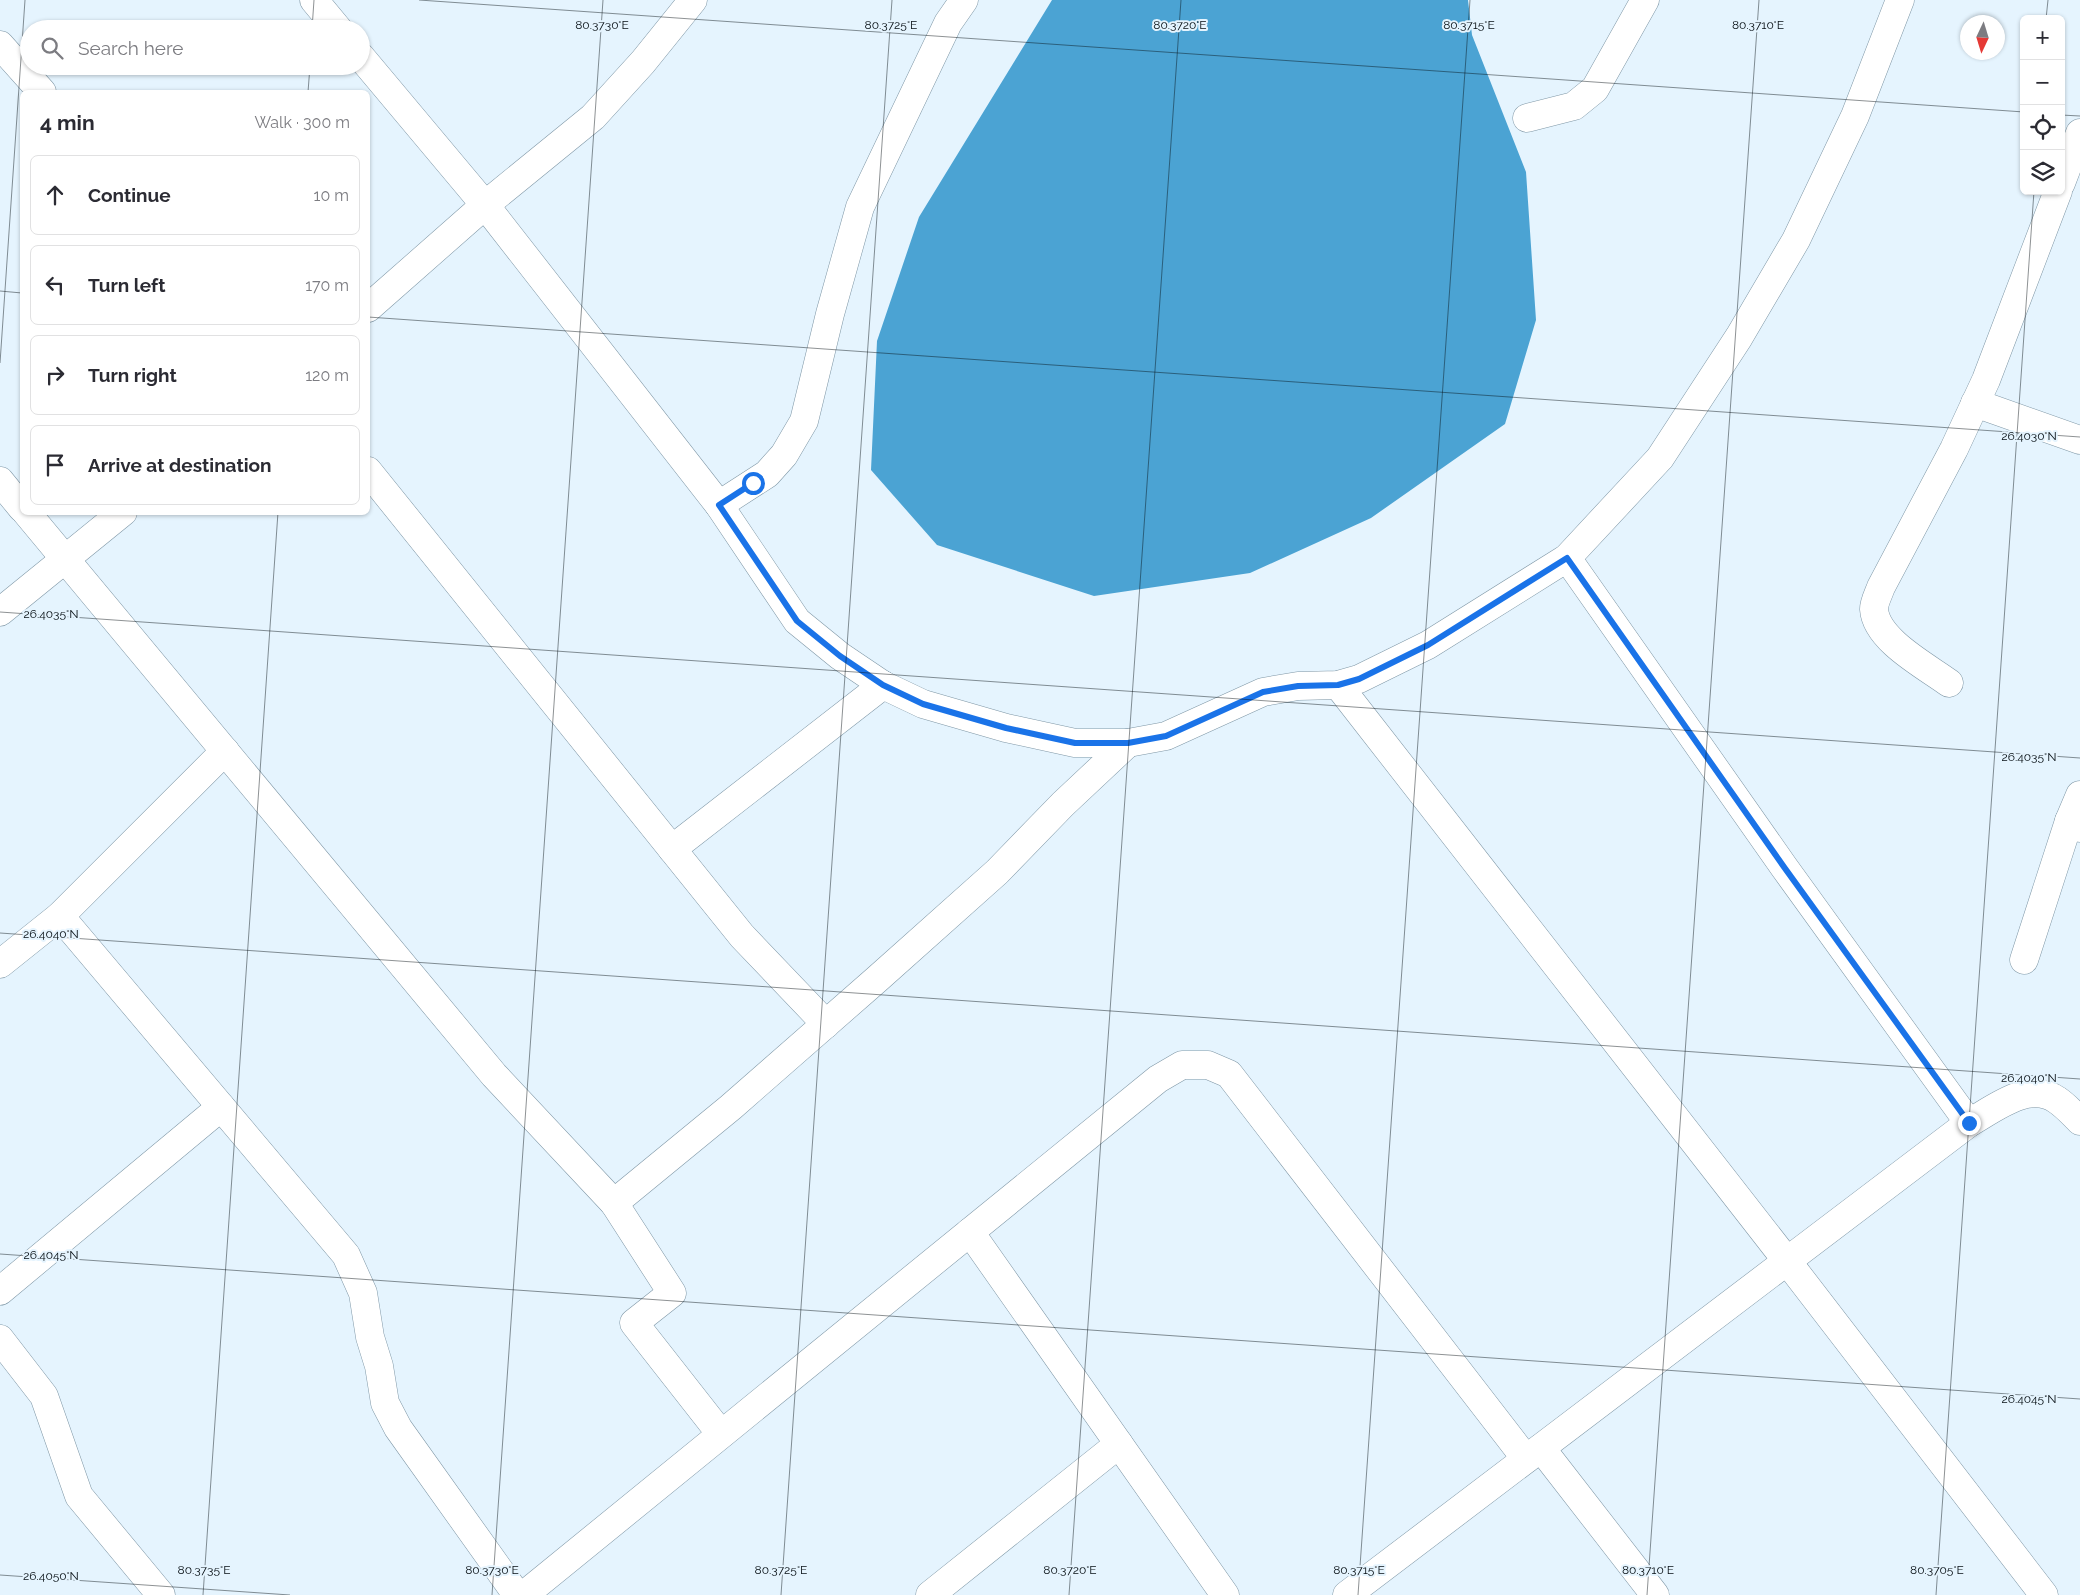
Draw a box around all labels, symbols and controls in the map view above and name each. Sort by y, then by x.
north arrow [1960,15,2005,60]
map controls [2020,15,2065,195]
button: + [2020,15,2065,60]
text: 80.3730°E [575,18,629,32]
text: 80.3725°E [865,18,917,32]
text: 80.3720°E [1153,18,1207,32]
text: 80.3715°E [1443,18,1495,32]
text: 80.3710°E [1732,18,1784,32]
search box [20,20,370,75]
icon: search [38,34,66,62]
text: Search here [78,37,184,59]
button: − [2020,60,2065,105]
button: locate [2020,105,2065,150]
text: 4 min [40,110,95,135]
text: Walk · 300 m [254,113,350,132]
button: layers [2020,150,2065,195]
icon: ahead [41,181,69,209]
text: Continue [88,184,171,206]
text: 10 m [314,186,349,205]
icon: left [41,271,69,299]
text: Turn left [88,274,165,296]
text: 170 m [305,276,349,295]
icon: right [41,361,69,389]
text: Turn right [88,364,177,386]
text: 120 m [305,366,349,385]
text: 26.4030°N [2001,429,2057,443]
icon: arrive [41,451,69,479]
text: Arrive at destination [88,454,272,476]
route start [742,472,765,495]
text: 26.4035°N [23,607,79,621]
text: 26.4035°N [2001,750,2057,764]
text: 26.4040°N [23,927,79,941]
text: 26.4040°N [2001,1071,2057,1085]
route end [1958,1112,1981,1135]
text: 26.4045°N [23,1248,79,1262]
text: 26.4045°N [2001,1392,2057,1406]
text: 80.3735°E [178,1563,230,1577]
text: 80.3730°E [465,1563,519,1577]
text: 80.3725°E [755,1563,807,1577]
text: 80.3720°E [1043,1563,1097,1577]
text: 80.3715°E [1333,1563,1385,1577]
text: 80.3710°E [1622,1563,1674,1577]
text: 80.3705°E [1910,1563,1964,1577]
text: 26.4050°N [23,1569,79,1583]

